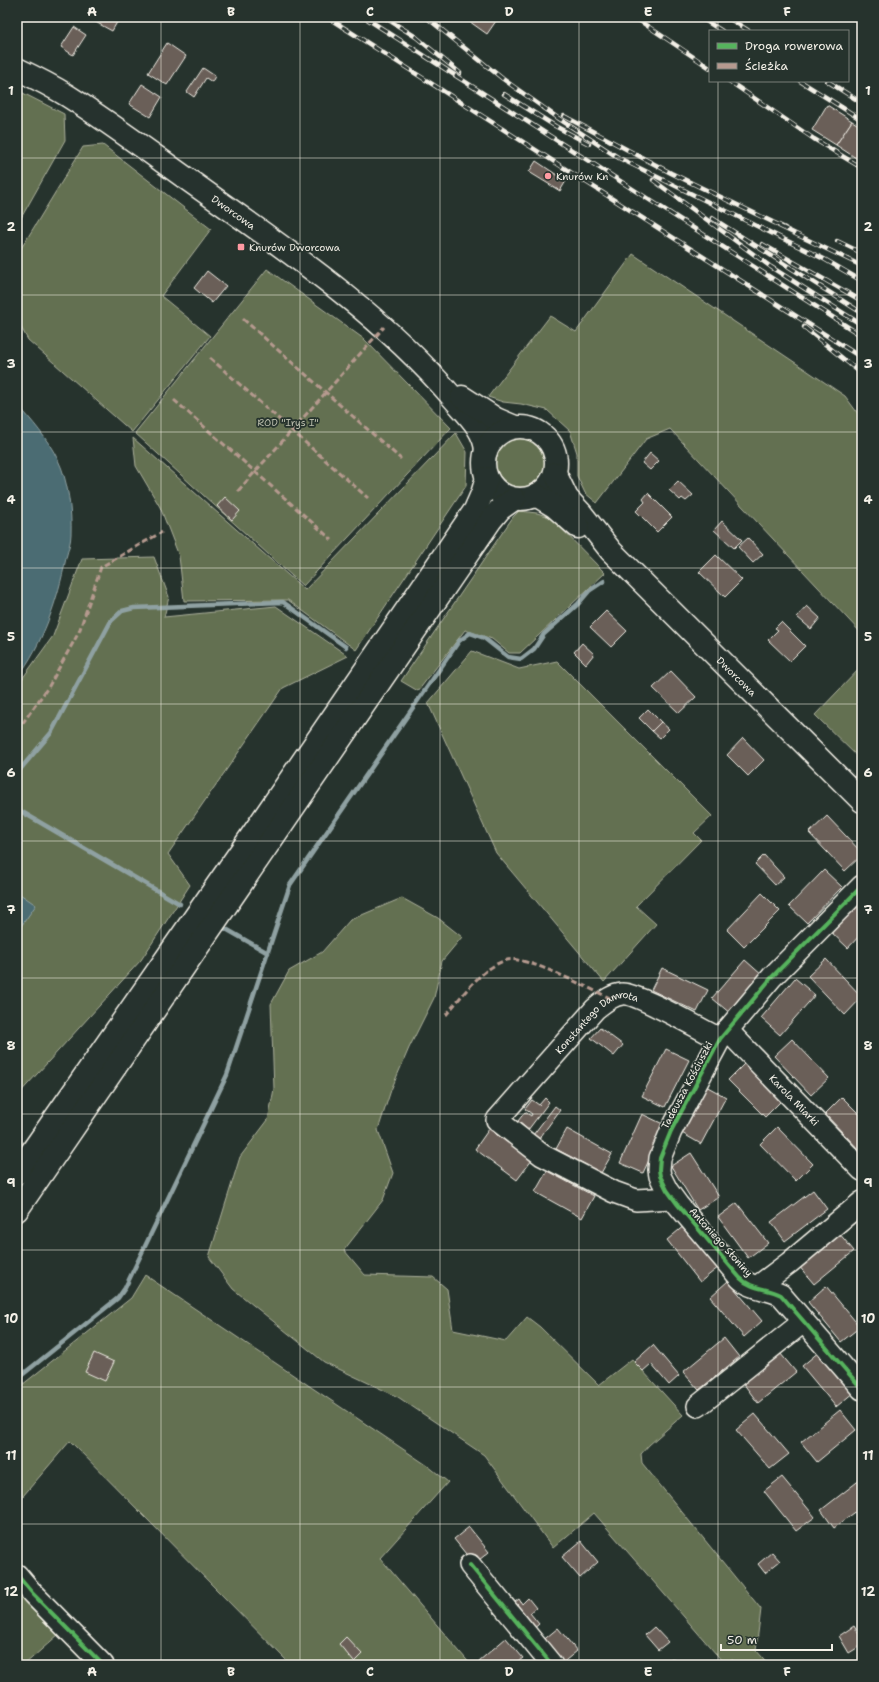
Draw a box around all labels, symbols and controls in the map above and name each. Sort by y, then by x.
text: A [87,3,97,20]
text: B [227,3,235,20]
text: C [366,3,374,20]
text: D [504,3,514,20]
text: E [644,3,653,20]
text: F [783,3,791,20]
legend [709,30,849,82]
text: Droga rowerowa [745,38,844,54]
text: Ścieżka [745,58,788,74]
text: 1 [8,82,14,99]
text: 1 [865,82,871,99]
place label: Knurów Kn [556,170,609,183]
marker: Knurów Kn [543,171,553,181]
street label: Dworcowa [209,192,259,233]
text: 2 [6,218,16,235]
text: 2 [863,218,873,235]
place label: Knurów Dworcowa [249,241,341,254]
marker: Knurów Dworcowa [236,242,246,252]
text: 3 [6,355,16,372]
text: 3 [863,355,873,372]
park label: ROD "Irys I" [257,416,319,429]
text: 4 [6,491,16,508]
text: 4 [863,491,873,508]
text: 5 [7,628,15,645]
text: 5 [864,628,872,645]
street label: Dworcowa [714,654,760,699]
text: 6 [6,764,16,781]
text: 6 [863,764,873,781]
text: 7 [6,901,16,918]
text: 7 [863,901,873,918]
street label: Konstantego Damrota [552,987,642,1056]
text: 8 [6,1037,16,1054]
text: 8 [863,1037,873,1054]
street label: Tadeusza Kościuszki [658,1039,716,1131]
street label: Karola Miarki [767,1071,822,1128]
text: 9 [6,1174,16,1191]
text: 9 [863,1174,873,1191]
street label: Antoniego Słoniny [687,1205,756,1279]
text: 10 [4,1310,18,1327]
text: 10 [861,1310,875,1327]
text: 11 [5,1447,17,1464]
text: 11 [862,1447,874,1464]
text: 12 [4,1583,18,1600]
text: 12 [861,1583,875,1600]
scale bar [721,1626,832,1652]
text: 50 m [727,1632,757,1648]
text: A [87,1663,97,1680]
text: B [227,1663,235,1680]
text: C [366,1663,374,1680]
text: D [504,1663,514,1680]
text: E [644,1663,653,1680]
text: F [783,1663,791,1680]

